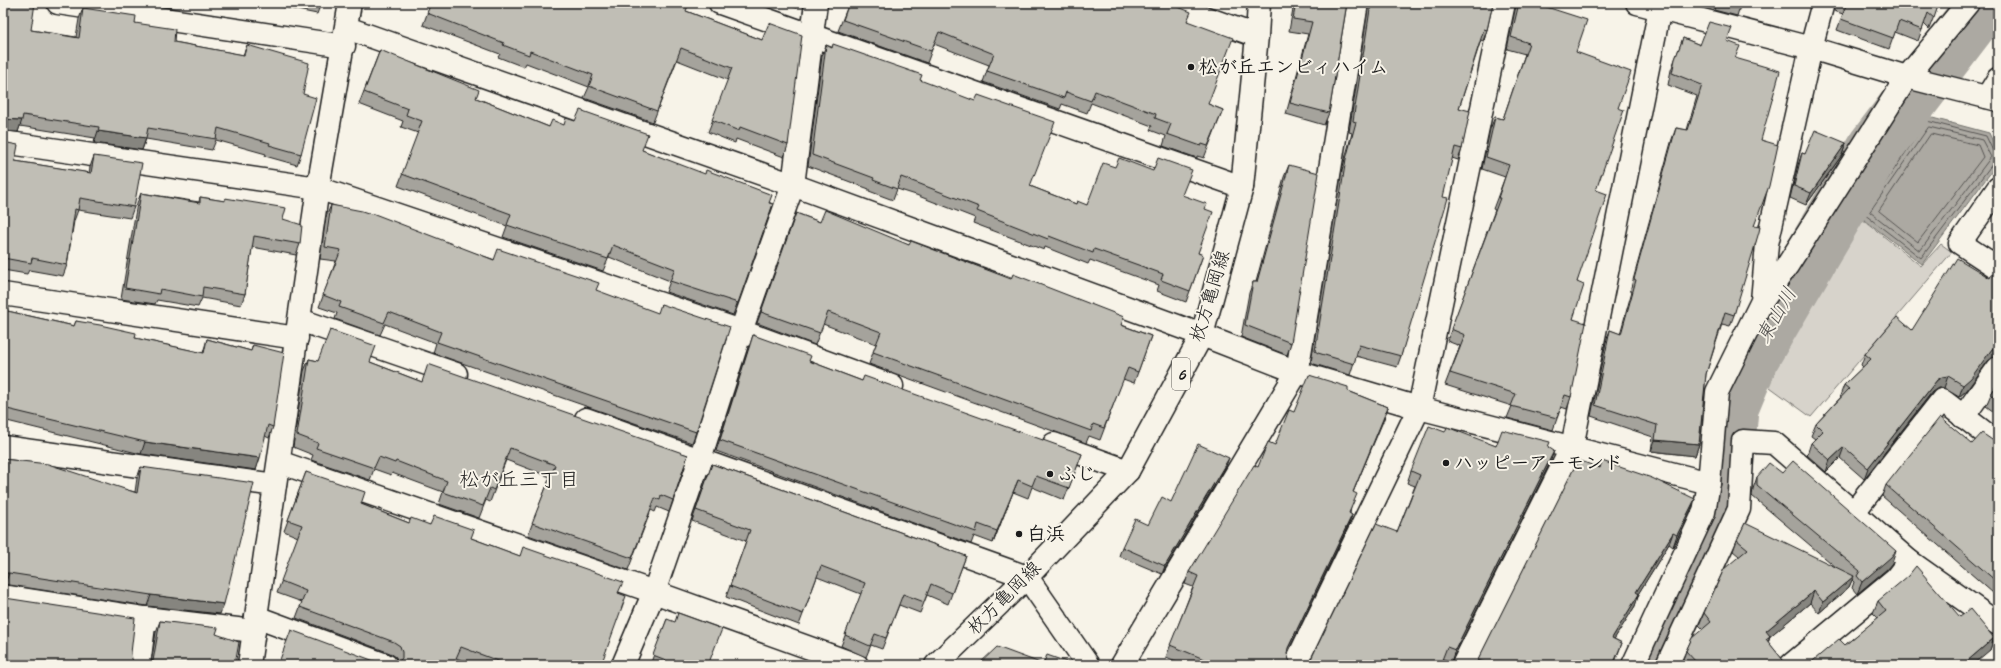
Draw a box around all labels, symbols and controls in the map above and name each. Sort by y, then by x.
place label: 松が丘エンビィハイム [1199,55,1388,79]
marker: 松が丘エンビィハイム [1186,62,1196,72]
street label: 枚方亀岡線 [1185,247,1235,345]
water label: 東山川 [1750,283,1802,347]
road number: 6 [1172,358,1190,390]
place label: ハッピーアーモンド [1454,451,1623,475]
marker: ハッピーアーモンド [1441,458,1451,468]
place label: ふじ [1058,462,1096,486]
district label: 松が丘三丁目 [459,467,579,492]
marker: ふじ [1045,469,1055,479]
place label: 白浜 [1027,522,1065,546]
marker: 白浜 [1014,529,1024,539]
street label: 枚方亀岡線 [962,556,1046,640]

